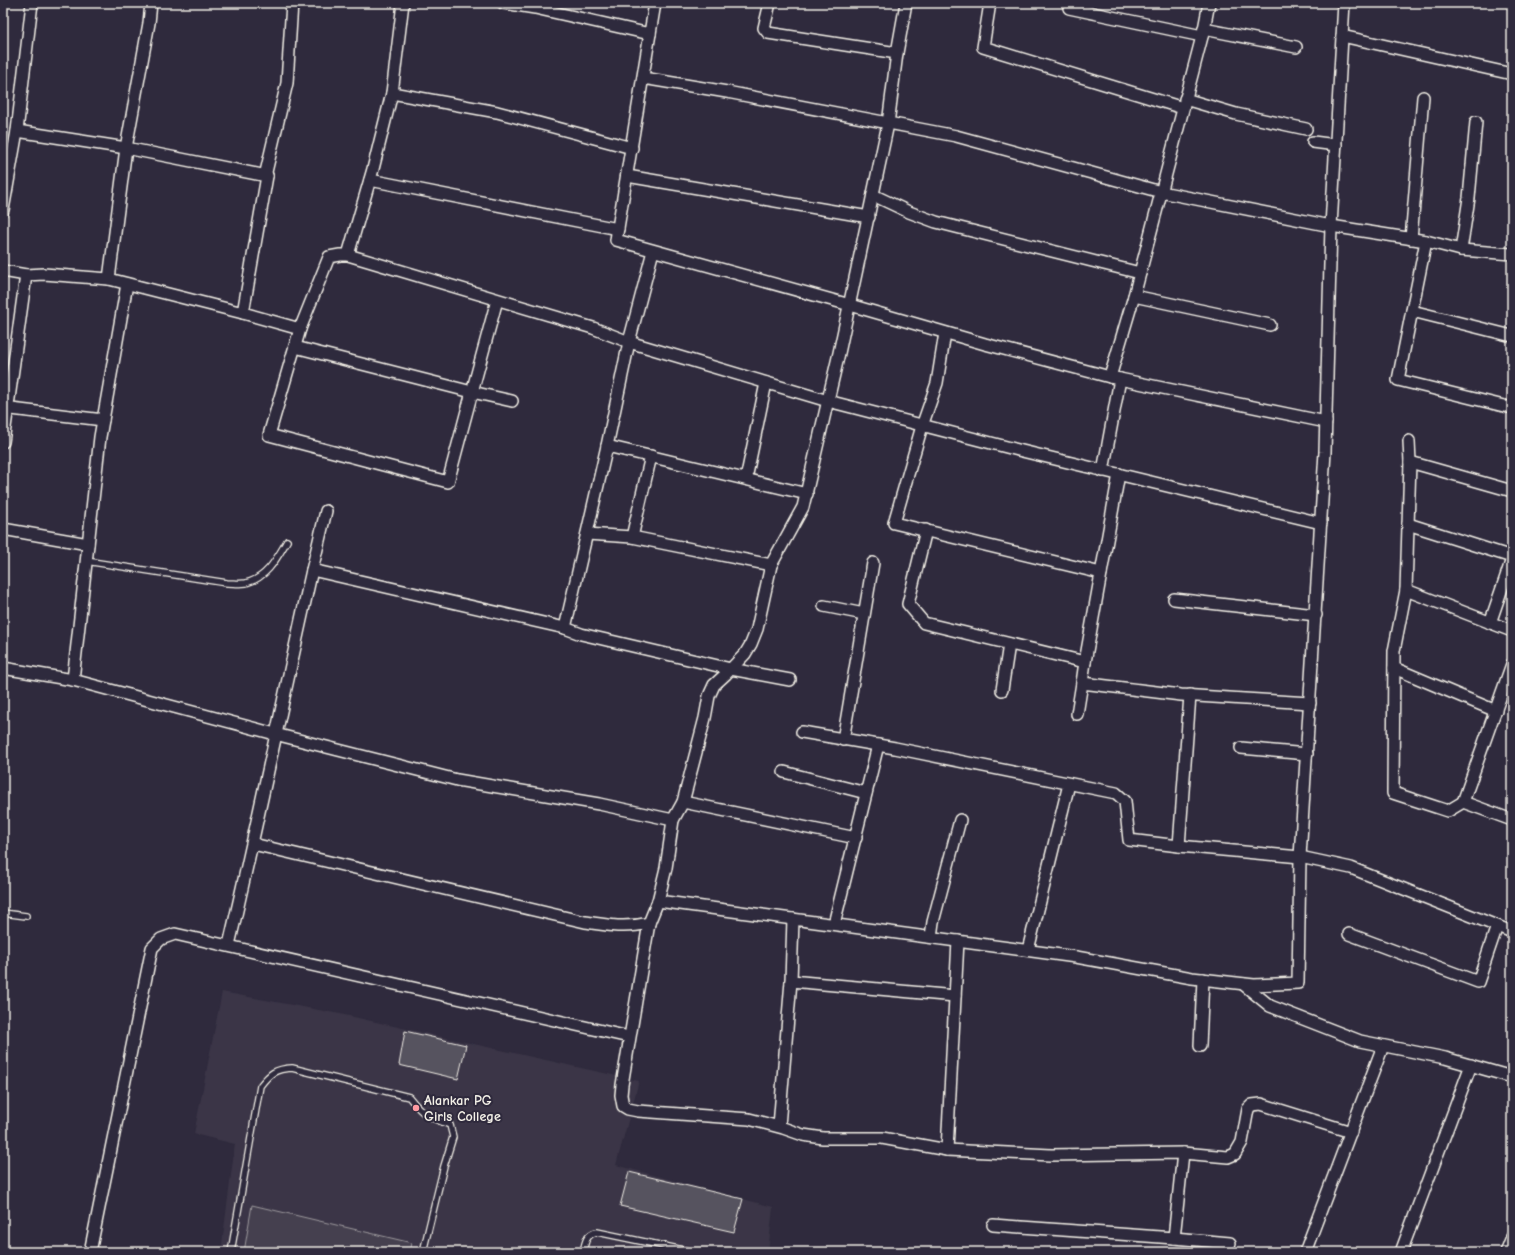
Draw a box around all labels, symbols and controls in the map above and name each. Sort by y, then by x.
place label: Alankar PG Girls College [424,1092,501,1125]
marker: Alankar PG Girls College [411,1103,421,1113]

